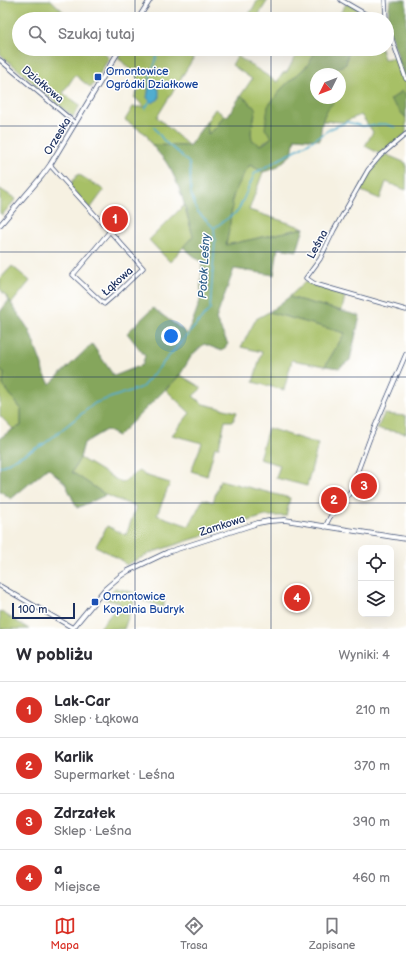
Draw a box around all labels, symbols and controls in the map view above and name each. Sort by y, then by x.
search box [12,12,394,56]
icon: search [26,23,48,45]
text: Szukaj tutaj [58,25,135,44]
street label: Działkowa [19,63,66,105]
place label: Ornontowice Ogródki Działkowe [106,65,199,91]
north arrow [310,68,346,104]
marker: Ornontowice Ogródki Działkowe [93,72,103,82]
street label: Orzeska [41,115,74,157]
pin: 1 [102,204,128,234]
street label: Leśna [304,227,330,261]
water label: Potok Leśny [195,232,214,299]
street label: Łąkowa [99,264,136,299]
your location [161,326,181,346]
pin: 3 [351,471,377,501]
pin: 2 [321,485,347,515]
street label: Zamkowa [197,512,247,539]
map controls [358,545,394,617]
button: locate [358,545,394,581]
button: layers [358,581,394,617]
pin: 4 [284,583,310,613]
place label: Ornontowice Kopalnia Budryk [103,590,185,616]
marker: Ornontowice Kopalnia Budryk [90,597,100,607]
scale bar [12,601,75,620]
text: 100 m [18,603,47,616]
text: W pobliżu [16,645,93,665]
text: Wyniki: 4 [339,647,390,663]
text: Lak-Car [54,692,110,711]
text: 1 [26,702,32,718]
text: 210 m [356,702,390,718]
text: Sklep · Łąkowa [54,711,139,727]
text: Karlik [54,748,93,767]
text: 2 [25,758,33,774]
text: 370 m [354,758,390,774]
text: Supermarket · Leśna [54,767,175,783]
text: Zdrzałek [54,804,115,823]
text: 3 [25,814,33,830]
text: 390 m [353,814,390,830]
text: Sklep · Leśna [54,823,132,839]
text: a [54,860,63,879]
text: 4 [25,870,33,886]
text: 460 m [352,870,390,886]
text: Miejsce [54,879,100,895]
tab: Mapa [51,915,79,952]
tab: Trasa [180,915,208,952]
tab: Zapisane [309,915,355,952]

